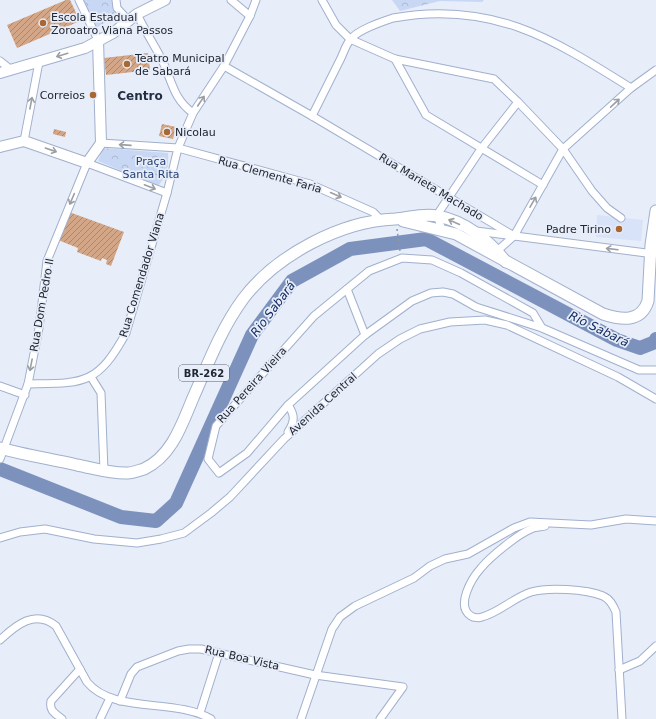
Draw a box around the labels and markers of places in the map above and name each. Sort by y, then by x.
place label: Escola Estadual Zoroatro Viana Passos [51,11,173,37]
marker: Escola Estadual Zoroatro Viana Passos [38,18,48,28]
place label: Teatro Municipal de Sabará [134,52,225,78]
marker: Teatro Municipal de Sabará [122,59,132,69]
place label: Correios [40,89,85,102]
marker: Correios [88,90,98,100]
place label: Nicolau [175,126,216,139]
marker: Nicolau [162,127,172,137]
place label: Padre Tirino [546,223,611,236]
marker: Padre Tirino [614,224,624,234]

